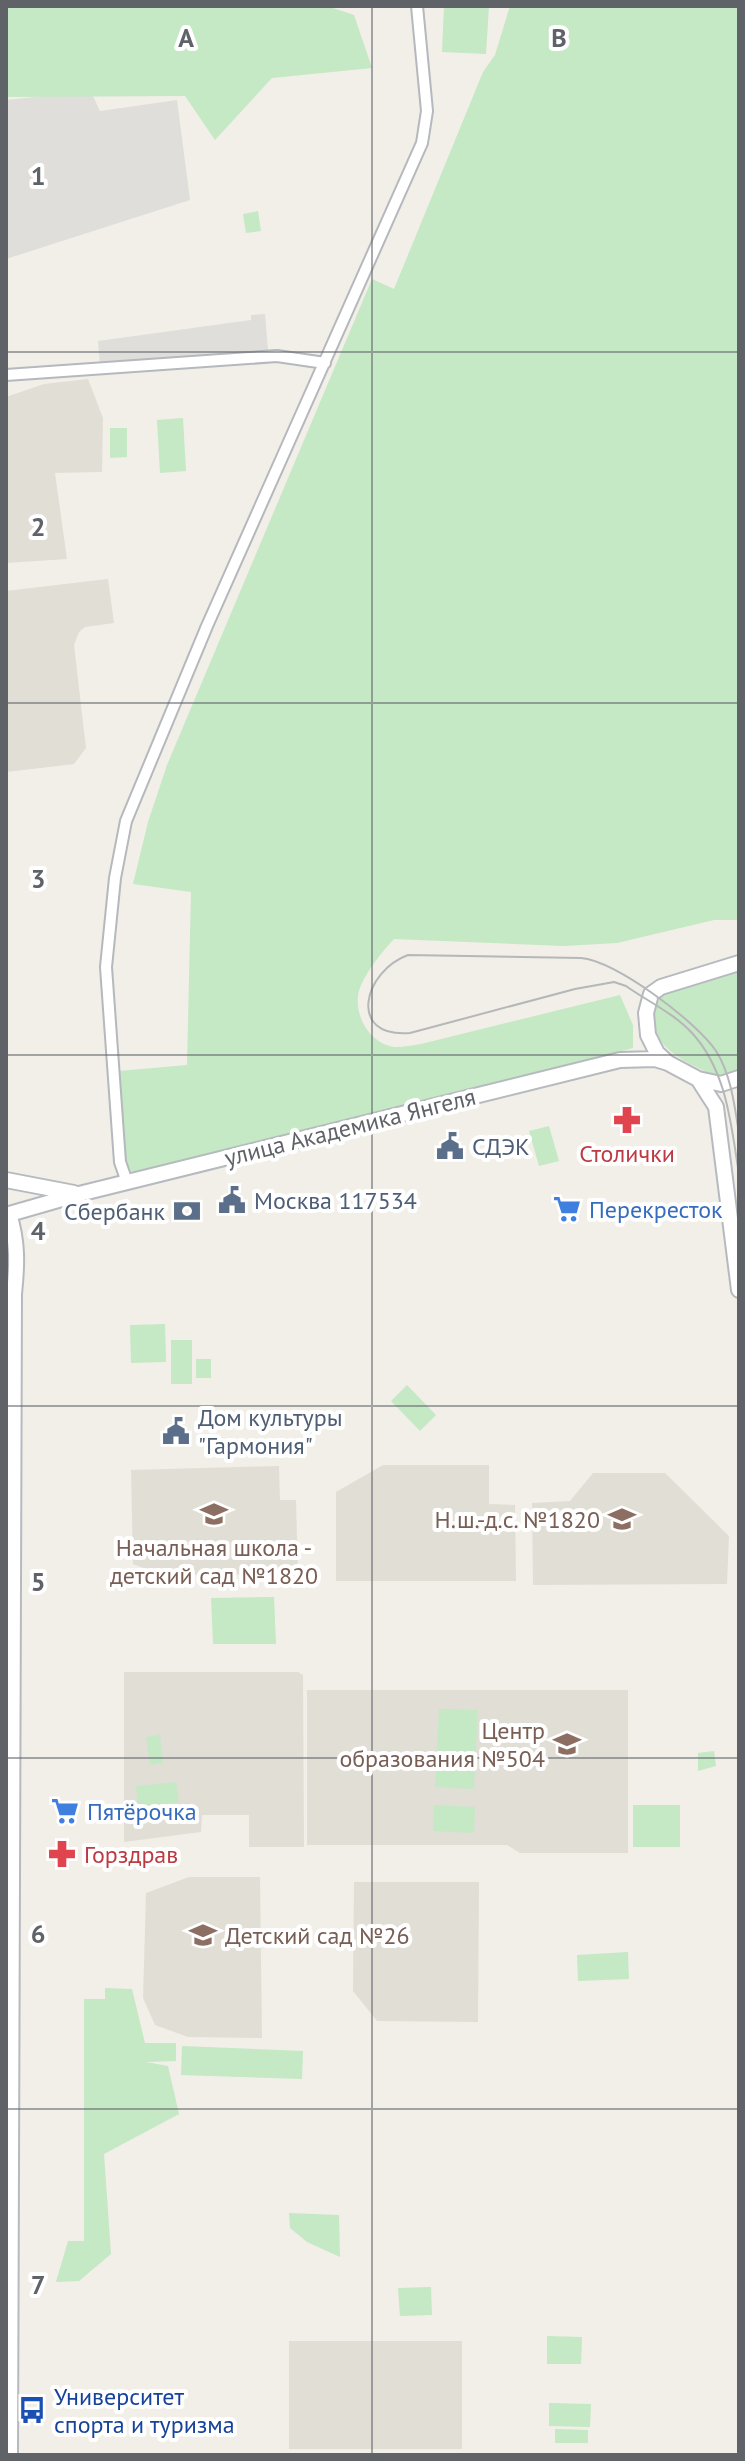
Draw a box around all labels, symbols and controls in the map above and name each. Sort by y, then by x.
text: A [178,21,194,54]
text: B [551,21,567,54]
text: 1 [31,159,45,192]
text: 2 [31,510,45,543]
text: 3 [31,862,45,895]
street label: улица Академика Янгеля [221,1081,479,1173]
pharmacy icon: Столички [612,1105,642,1135]
public building icon: СДЭК [435,1131,465,1161]
place label: СДЭК [472,1131,530,1162]
place label: Столички [579,1138,675,1169]
public building icon: Москва 117534 [217,1185,247,1215]
place label: Москва 117534 [254,1185,417,1216]
supermarket icon: Перекресток [552,1194,582,1224]
place label: Перекресток [589,1194,723,1225]
place label: Сбербанк [64,1196,166,1227]
bank icon: Сбербанк [172,1196,202,1226]
text: 4 [31,1214,46,1247]
place label: Дом культуры "Гармония" [198,1402,342,1461]
public building icon: Дом культуры "Гармония" [161,1416,191,1446]
school or university icon: Начальная школа - детский сад №1820 [199,1499,229,1529]
place label: Н.ш.-д.с. №1820 [435,1504,600,1535]
school or university icon: Н.ш.-д.с. №1820 [607,1504,637,1534]
place label: Начальная школа - детский сад №1820 [110,1532,318,1591]
text: 5 [31,1565,45,1598]
place label: Центр образования №504 [339,1715,545,1774]
school or university icon: Центр образования №504 [552,1729,582,1759]
supermarket icon: Пятёрочка [50,1796,80,1826]
place label: Пятёрочка [87,1796,197,1827]
pharmacy icon: Горздрав [47,1839,77,1869]
place label: Горздрав [84,1839,178,1870]
text: 6 [31,1917,45,1950]
school or university icon: Детский сад №26 [188,1920,218,1950]
place label: Детский сад №26 [225,1920,410,1951]
text: 7 [31,2268,45,2301]
place label: Университет спорта и туризма [54,2381,235,2440]
bus stop icon: Университет спорта и туризма [17,2395,47,2425]

